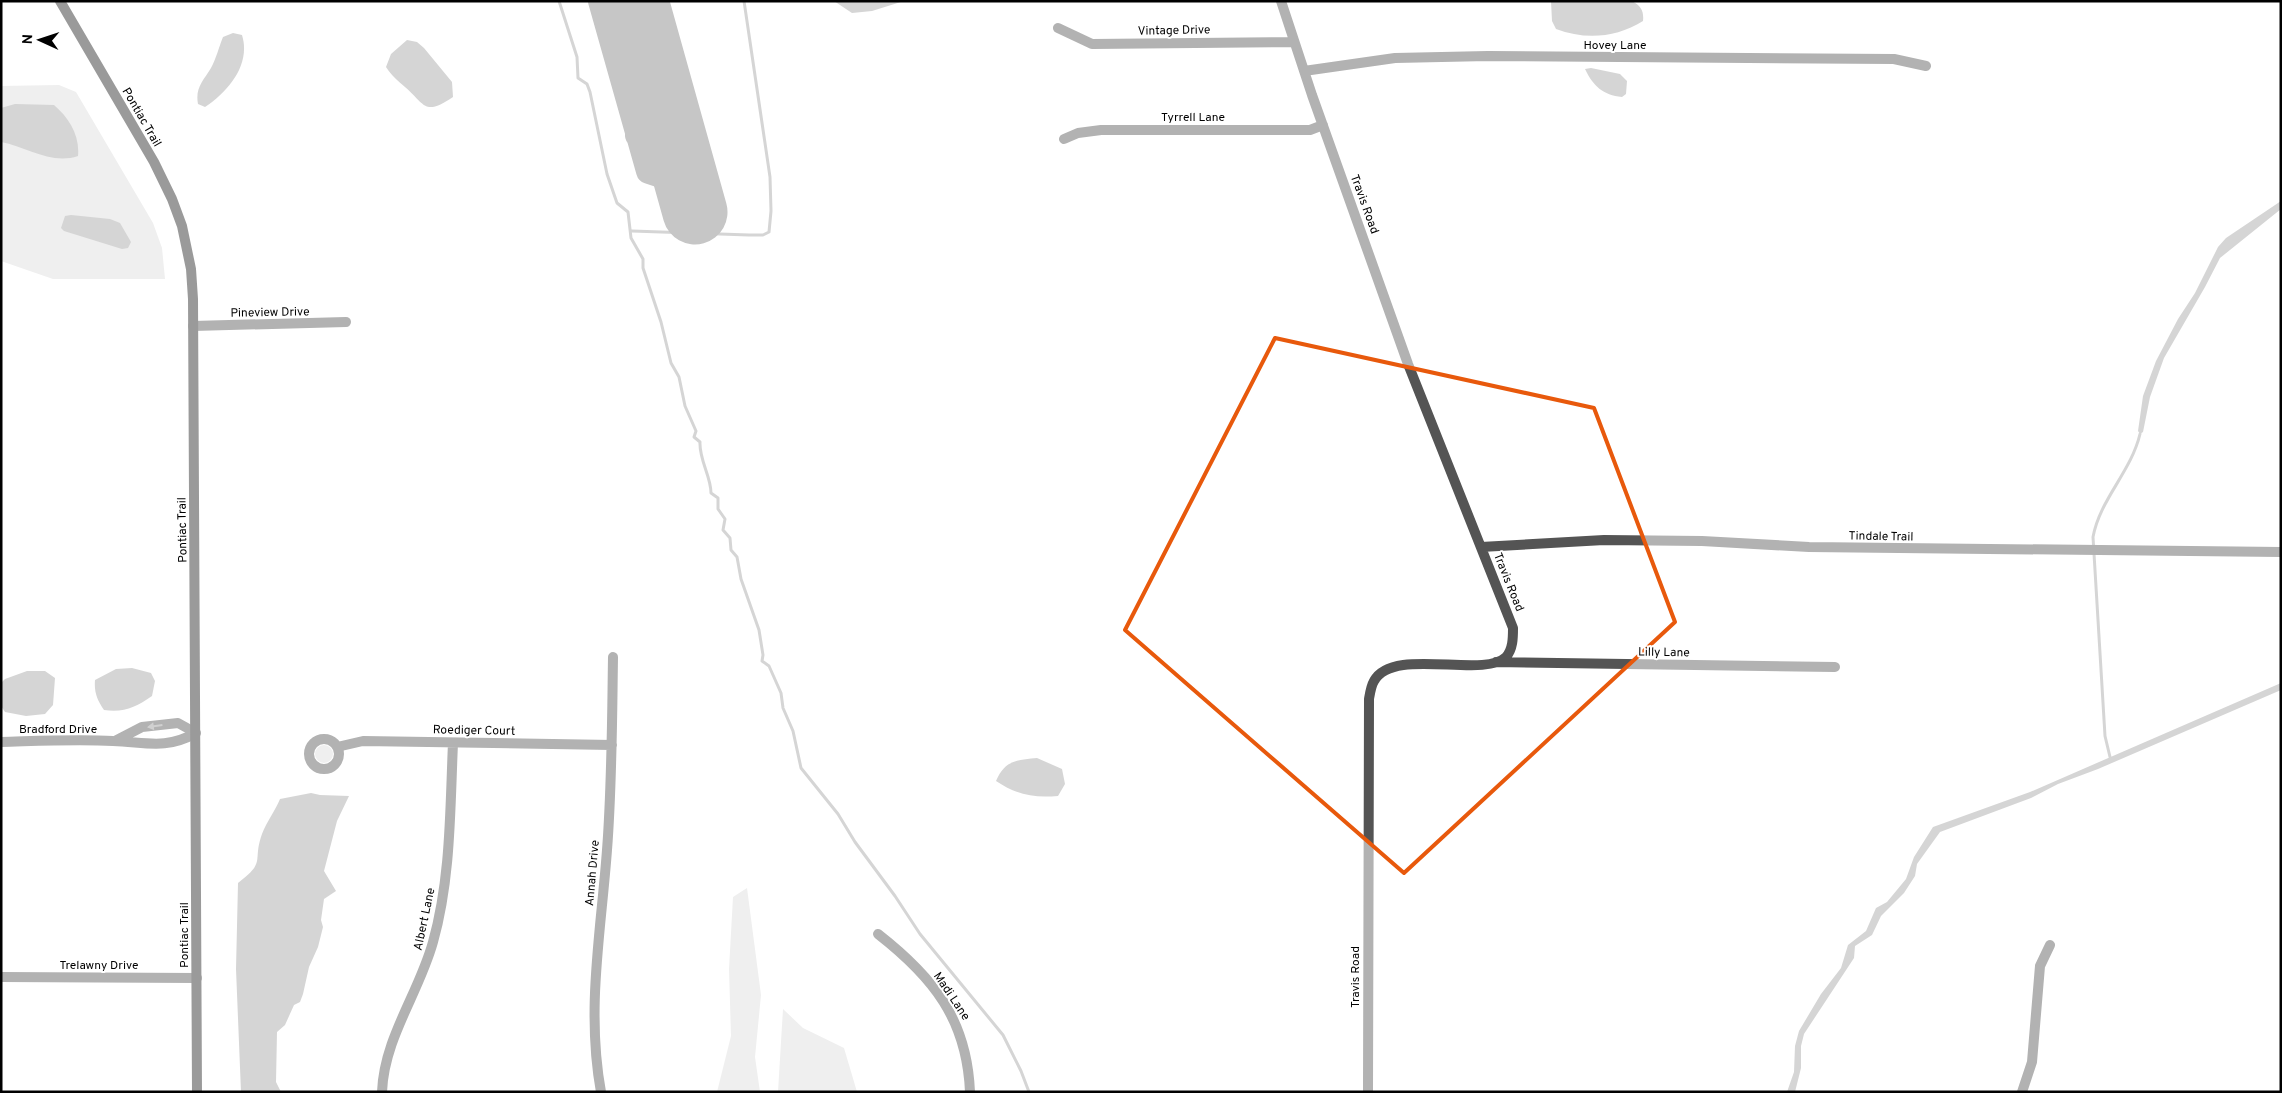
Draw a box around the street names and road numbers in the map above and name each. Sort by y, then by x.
street label: Vintage Drive [1138,22,1211,40]
street label: Hovey Lane [1583,38,1647,54]
street label: Pontiac Trail [118,85,165,150]
street label: Tyrrell Lane [1161,110,1225,126]
street label: Travis Road [1346,172,1382,236]
street label: Pineview Drive [230,304,310,322]
street label: Pontiac Trail [174,497,192,563]
street label: Tindale Trail [1848,528,1914,546]
street label: Travis Road [1489,551,1527,614]
street label: Lilly Lane [1638,645,1690,661]
street label: Bradford Drive [19,722,97,738]
street label: Roediger Court [433,722,515,740]
street label: Annah Drive [582,839,604,907]
street label: Albert Lane [411,886,439,952]
street label: Pontiac Trail [177,902,193,968]
street label: Travis Road [1348,946,1364,1008]
street label: Trelawny Drive [59,958,139,974]
street label: Madi Lane [929,969,973,1024]

